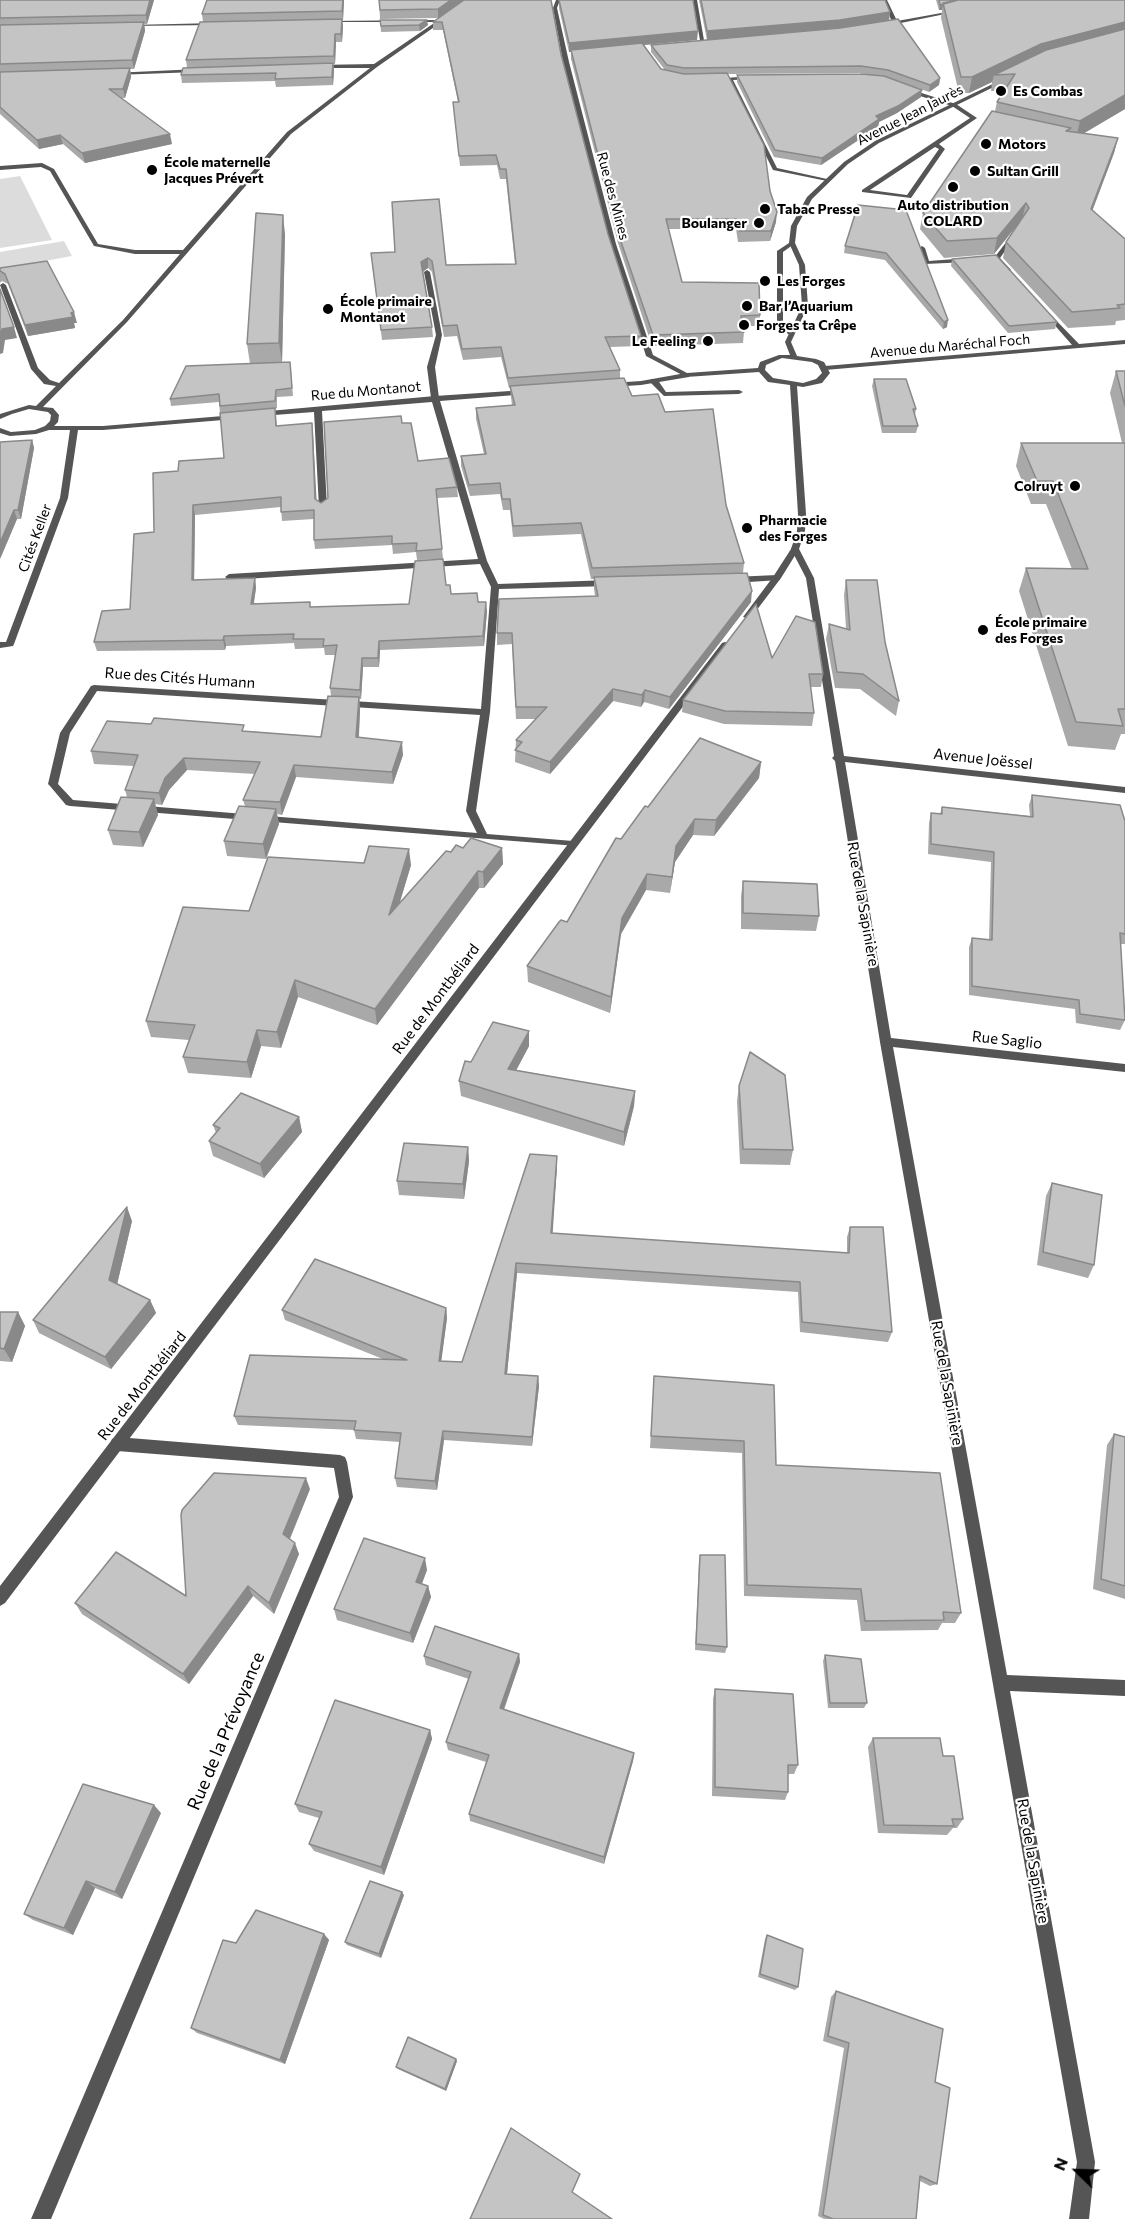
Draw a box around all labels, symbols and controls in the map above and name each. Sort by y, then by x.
street label: Avenue Jean Jaurès [854,81,966,149]
place label: Es Combas [1013,83,1083,99]
marker: Es Combas [994,84,1008,98]
place label: Motors [998,136,1046,152]
marker: Motors [979,137,993,151]
street label: Rue des Mines [593,150,633,242]
place label: École maternelle Jacques Prévert [164,154,270,186]
marker: École maternelle Jacques Prévert [145,163,159,177]
place label: Sultan Grill [987,163,1059,179]
marker: Sultan Grill [968,164,982,178]
marker: Auto distribution COLARD [946,180,960,194]
place label: Auto distribution COLARD [897,197,1009,230]
place label: Tabac Presse [777,201,860,217]
marker: Tabac Presse [758,202,772,216]
place label: Boulanger [681,215,747,231]
marker: Boulanger [752,216,766,230]
place label: Les Forges [777,273,845,289]
marker: Les Forges [758,274,772,288]
place label: École primaire Montanot [340,293,432,326]
place label: Bar l’Aquarium [759,298,853,314]
marker: Bar l’Aquarium [740,299,754,313]
marker: École primaire Montanot [321,302,335,316]
place label: Forges ta Crêpe [756,317,856,333]
marker: Forges ta Crêpe [737,318,751,332]
street label: Avenue du Maréchal Foch [869,331,1031,361]
place label: Le Feeling [632,333,696,349]
marker: Le Feeling [701,334,715,348]
street label: Rue du Montanot [310,378,422,404]
place label: Colruyt [1014,478,1063,494]
marker: Colruyt [1068,479,1082,493]
street label: Cités Keller [15,501,55,575]
place label: Pharmacie des Forges [759,512,827,544]
marker: Pharmacie des Forges [740,521,754,535]
place label: École primaire des Forges [995,614,1087,646]
marker: École primaire des Forges [976,623,990,637]
street label: Rue des Cités Humann [104,664,256,692]
street label: Avenue Joëssel [933,745,1033,773]
street label: Rue de la Sapinière [843,840,883,968]
street label: Rue de Montbéliard [389,940,483,1058]
street label: Rue Saglio [971,1027,1043,1053]
street label: Rue de la Sapinière [927,1319,967,1447]
street label: Rue de Montbéliard [94,1328,190,1444]
street label: Rue de la Prévoyance [183,1649,269,1813]
street label: Rue de la Sapinière [1013,1797,1053,1925]
north arrow [1047,2141,1107,2201]
text: N [1049,2155,1071,2173]

